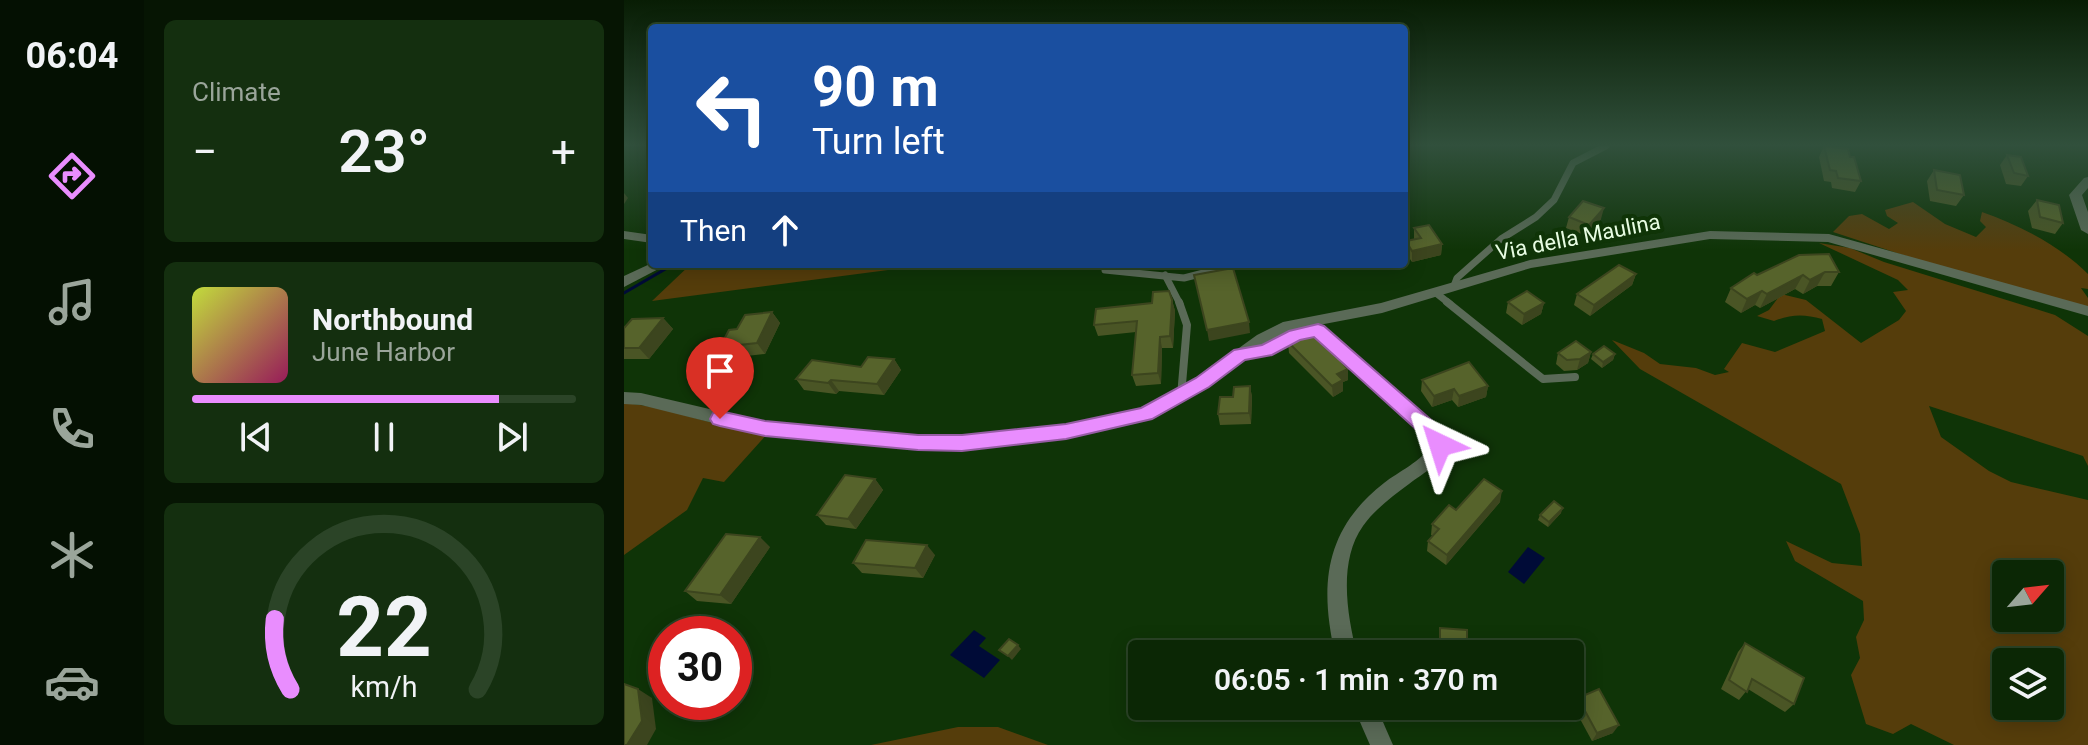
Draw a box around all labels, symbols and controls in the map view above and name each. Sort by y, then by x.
text: 06:04 [26,35,118,77]
text: 90 m [812,54,939,120]
icon: left [680,56,784,160]
text: Climate [192,77,281,107]
text: 23° [338,116,430,187]
text: Turn left [812,121,945,163]
text: − [192,126,217,178]
text: + [551,126,576,178]
icon: directions [44,148,100,204]
icon: ahead [763,208,807,252]
street label: Via della Maulina [1494,209,1662,265]
text: Then [680,213,747,248]
icon: music [44,274,100,330]
text: Northbound [312,302,473,337]
text: June Harbor [312,337,455,367]
pin [686,337,754,419]
icon: arrive [698,349,742,393]
icon: phone [44,401,100,457]
position arrow [1398,403,1482,487]
icon: previous [234,415,278,459]
icon: pause [362,415,406,459]
icon: next [490,415,534,459]
icon: climate [44,527,100,583]
north arrow [1992,560,2064,632]
map controls [1992,560,2064,720]
text: 22 [336,579,432,676]
speed limit sign: 30 [648,616,752,720]
button: layers [1992,648,2064,720]
icon: car [44,654,100,710]
text: 06:05 · 1 min · 370 m [1214,662,1498,697]
text: km/h [350,670,418,704]

